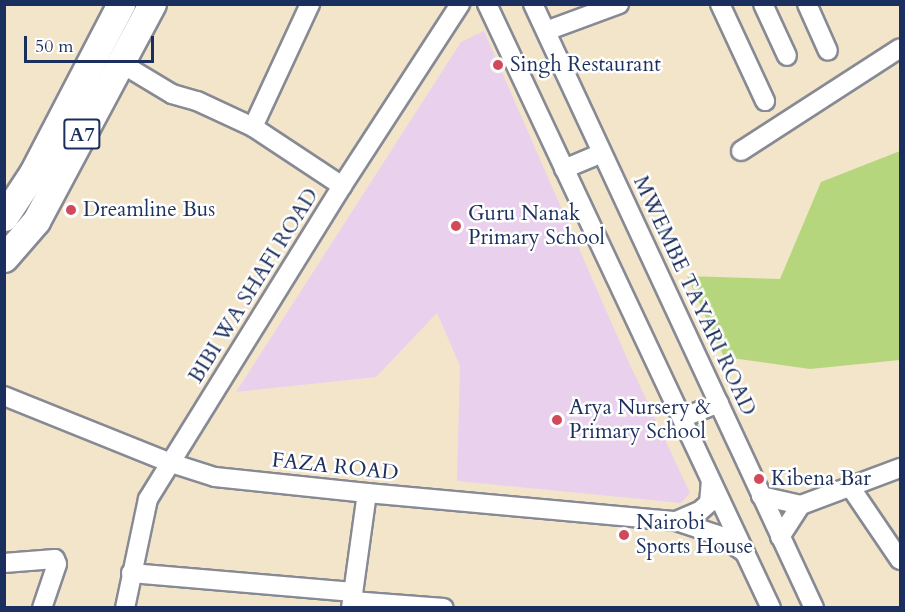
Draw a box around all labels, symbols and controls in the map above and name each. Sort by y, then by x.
scale bar [27,24,158,62]
text: 50 m [35,34,74,59]
place label: Singh Restaurant [510,52,661,78]
marker: Singh Restaurant [491,58,505,72]
road number: A7 [62,117,101,151]
street label: MWEMBE TAYARI ROAD [627,172,761,420]
street label: BIBI WA SHAFI ROAD [184,184,324,388]
place label: Dreamline Bus [83,197,215,223]
place label: Guru Nanak Primary School [468,201,605,251]
marker: Dreamline Bus [64,203,78,217]
marker: Guru Nanak Primary School [449,219,463,233]
place label: Arya Nursery & Primary School [569,395,711,445]
marker: Arya Nursery & Primary School [550,413,564,427]
street label: FAZA ROAD [270,448,400,486]
place label: Kibena Bar [771,466,871,492]
marker: Kibena Bar [752,472,766,486]
place label: Nairobi Sports House [636,510,753,560]
marker: Nairobi Sports House [617,528,631,542]

